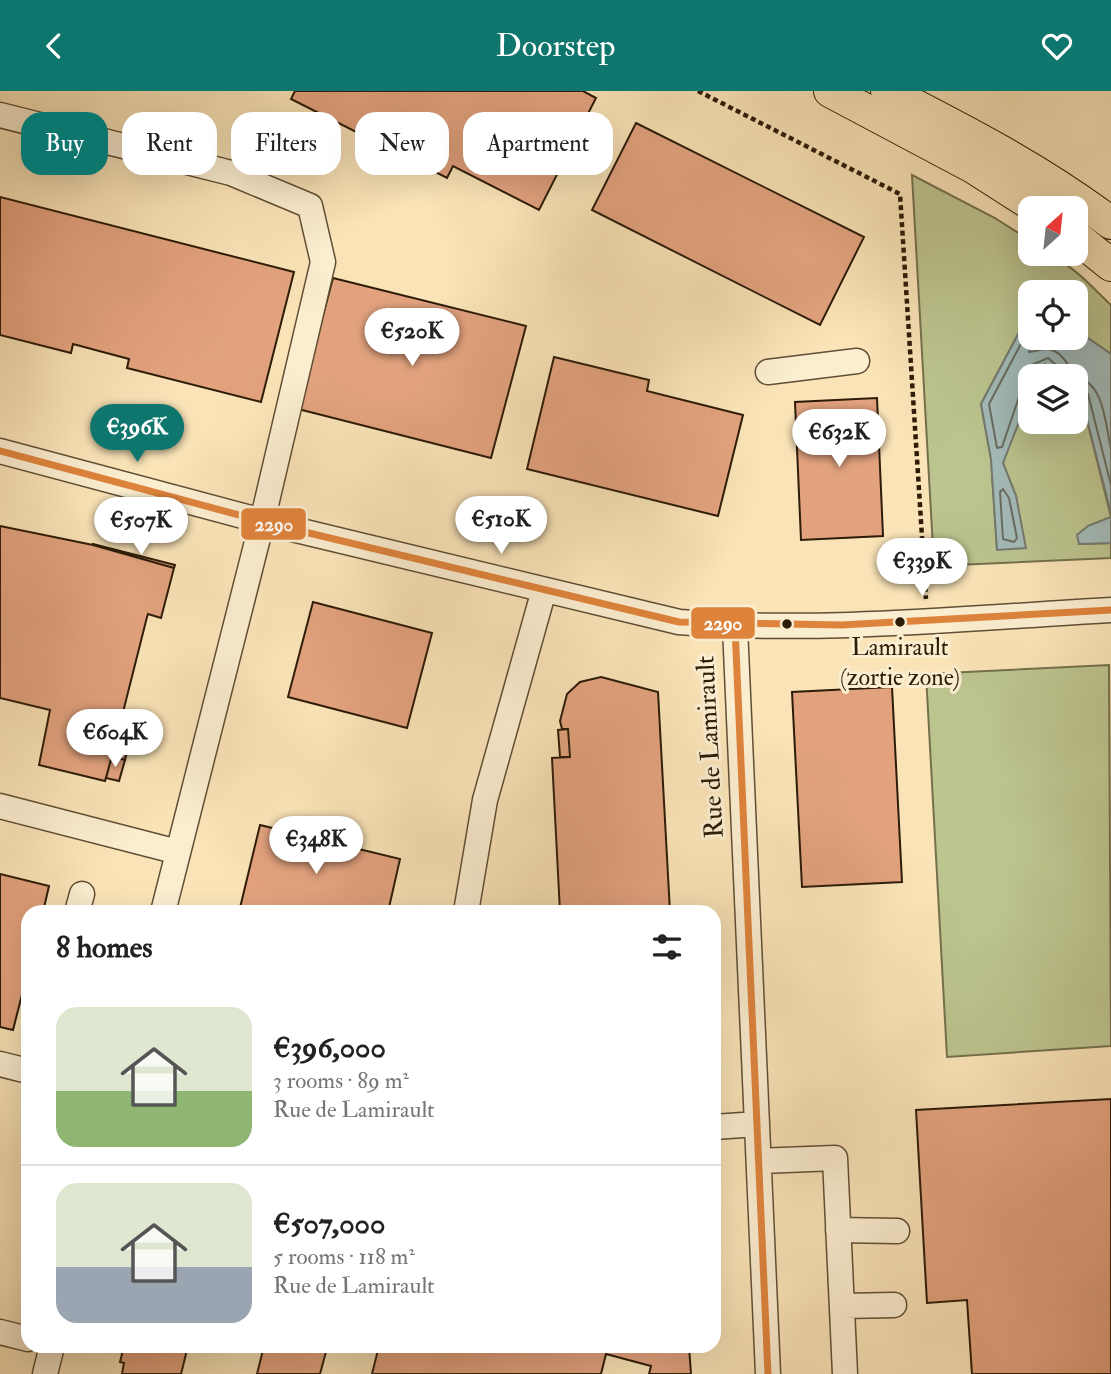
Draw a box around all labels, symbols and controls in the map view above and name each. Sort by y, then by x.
text: Doorstep [496,26,615,66]
icon: back [35,27,73,65]
icon: heart [1038,27,1076,65]
chip: Buy [21,112,108,175]
chip: Rent [122,112,217,175]
chip: Filters [231,112,341,175]
chip: New [355,112,449,175]
chip: Apartment [463,112,613,175]
north arrow [1018,196,1088,266]
map controls [1018,196,1088,434]
button: locate [1018,280,1088,350]
pin: €520K [363,309,461,368]
text: €520K [380,316,444,345]
button: layers [1018,364,1088,434]
pin: €396K [88,405,186,464]
pin: €632K [790,409,888,469]
text: €396K [106,412,168,441]
text: €632K [808,417,870,446]
pin: €507K [92,497,190,557]
pin: €510K [452,497,550,556]
text: €510K [471,504,531,533]
text: €507K [110,505,172,534]
line badge: 2290 [240,507,307,541]
text: 2290 [255,513,294,537]
pin: €339K [873,539,971,598]
text: €339K [893,546,951,575]
line badge: 2290 [690,606,756,640]
text: 2290 [704,612,743,636]
marker: Lamirault (zortie zone) [893,615,907,629]
unlabelled marker [780,617,794,631]
place label: Lamirault (zortie zone) [840,632,960,693]
street label: Rue de Lamirault [689,655,731,839]
pin: €604K [66,709,164,769]
text: €604K [82,717,148,746]
pin: €348K [267,817,365,876]
text: €348K [285,824,347,853]
icon: filters [648,928,686,966]
text: 8 homes [56,929,153,966]
text: €396,000 [273,1029,386,1066]
icon: home [112,1035,196,1119]
text: 3 rooms · 89 m² [273,1066,409,1095]
text: Rue de Lamirault [273,1095,435,1124]
text: €507,000 [273,1205,385,1242]
icon: home [112,1211,196,1295]
text: 5 rooms · 118 m² [273,1242,415,1271]
text: Rue de Lamirault [273,1271,435,1300]

